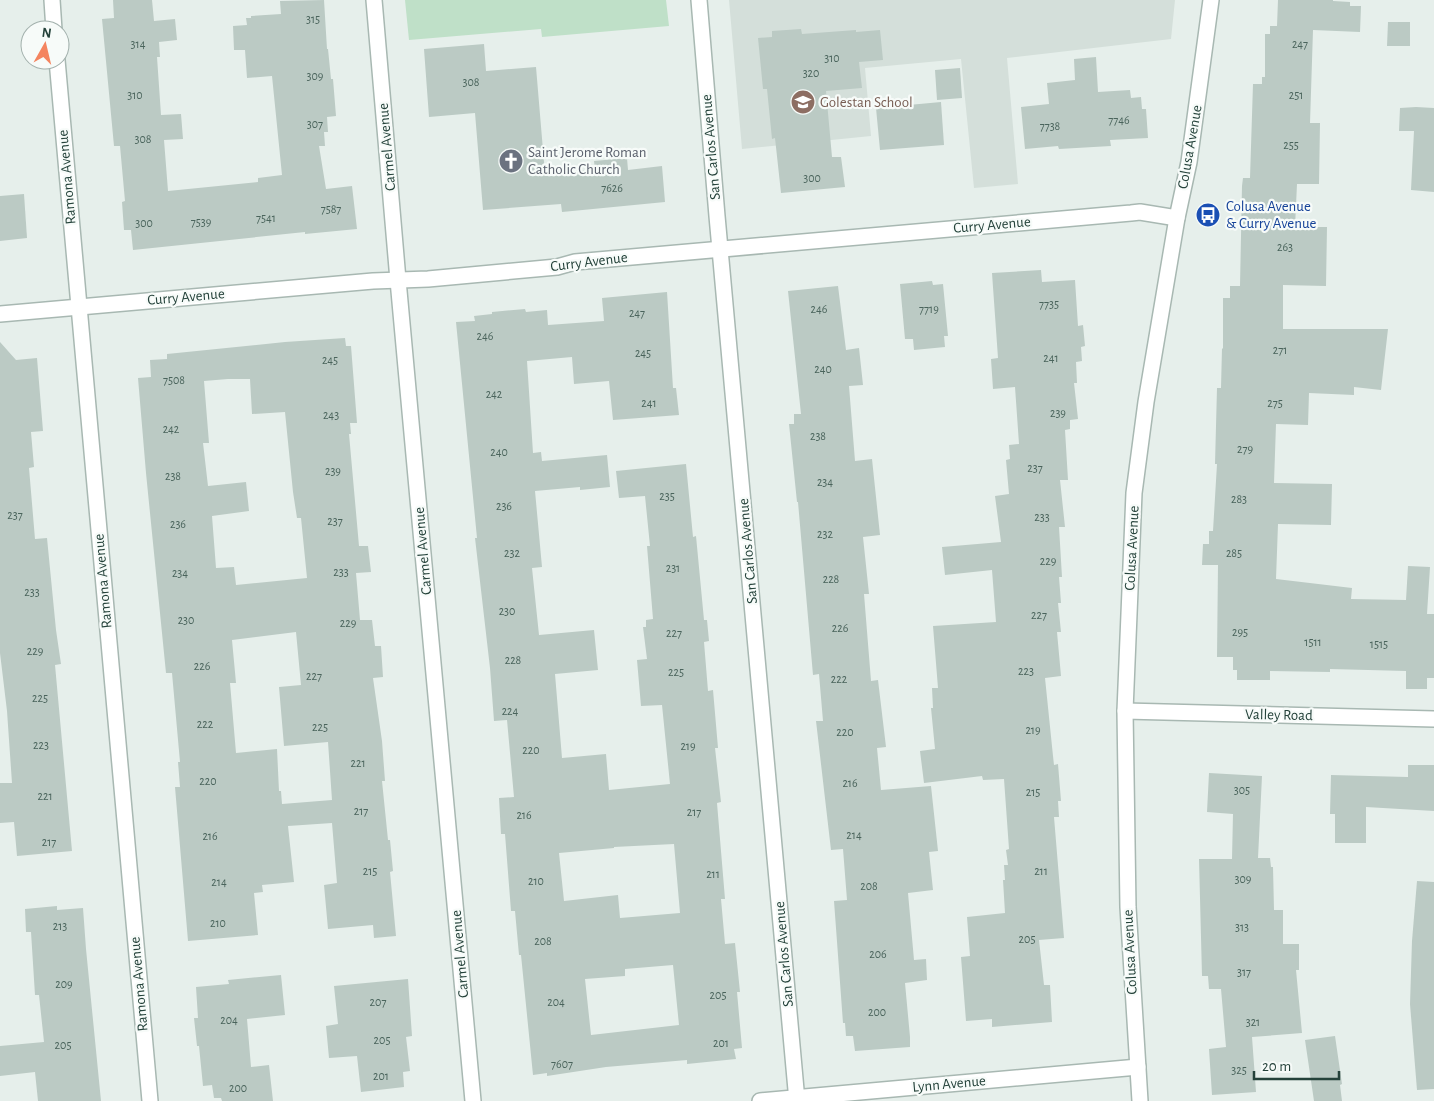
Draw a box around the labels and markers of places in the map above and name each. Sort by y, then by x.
school or university icon: Golestan School [790,89,816,115]
place label: Golestan School [820,95,913,110]
place label: Saint Jerome Roman Catholic Church [528,145,647,177]
church icon: Saint Jerome Roman Catholic Church [498,148,524,174]
place label: Colusa Avenue & Curry Avenue [1226,199,1317,231]
bus stop icon: Colusa Avenue & Curry Avenue [1195,202,1221,228]

